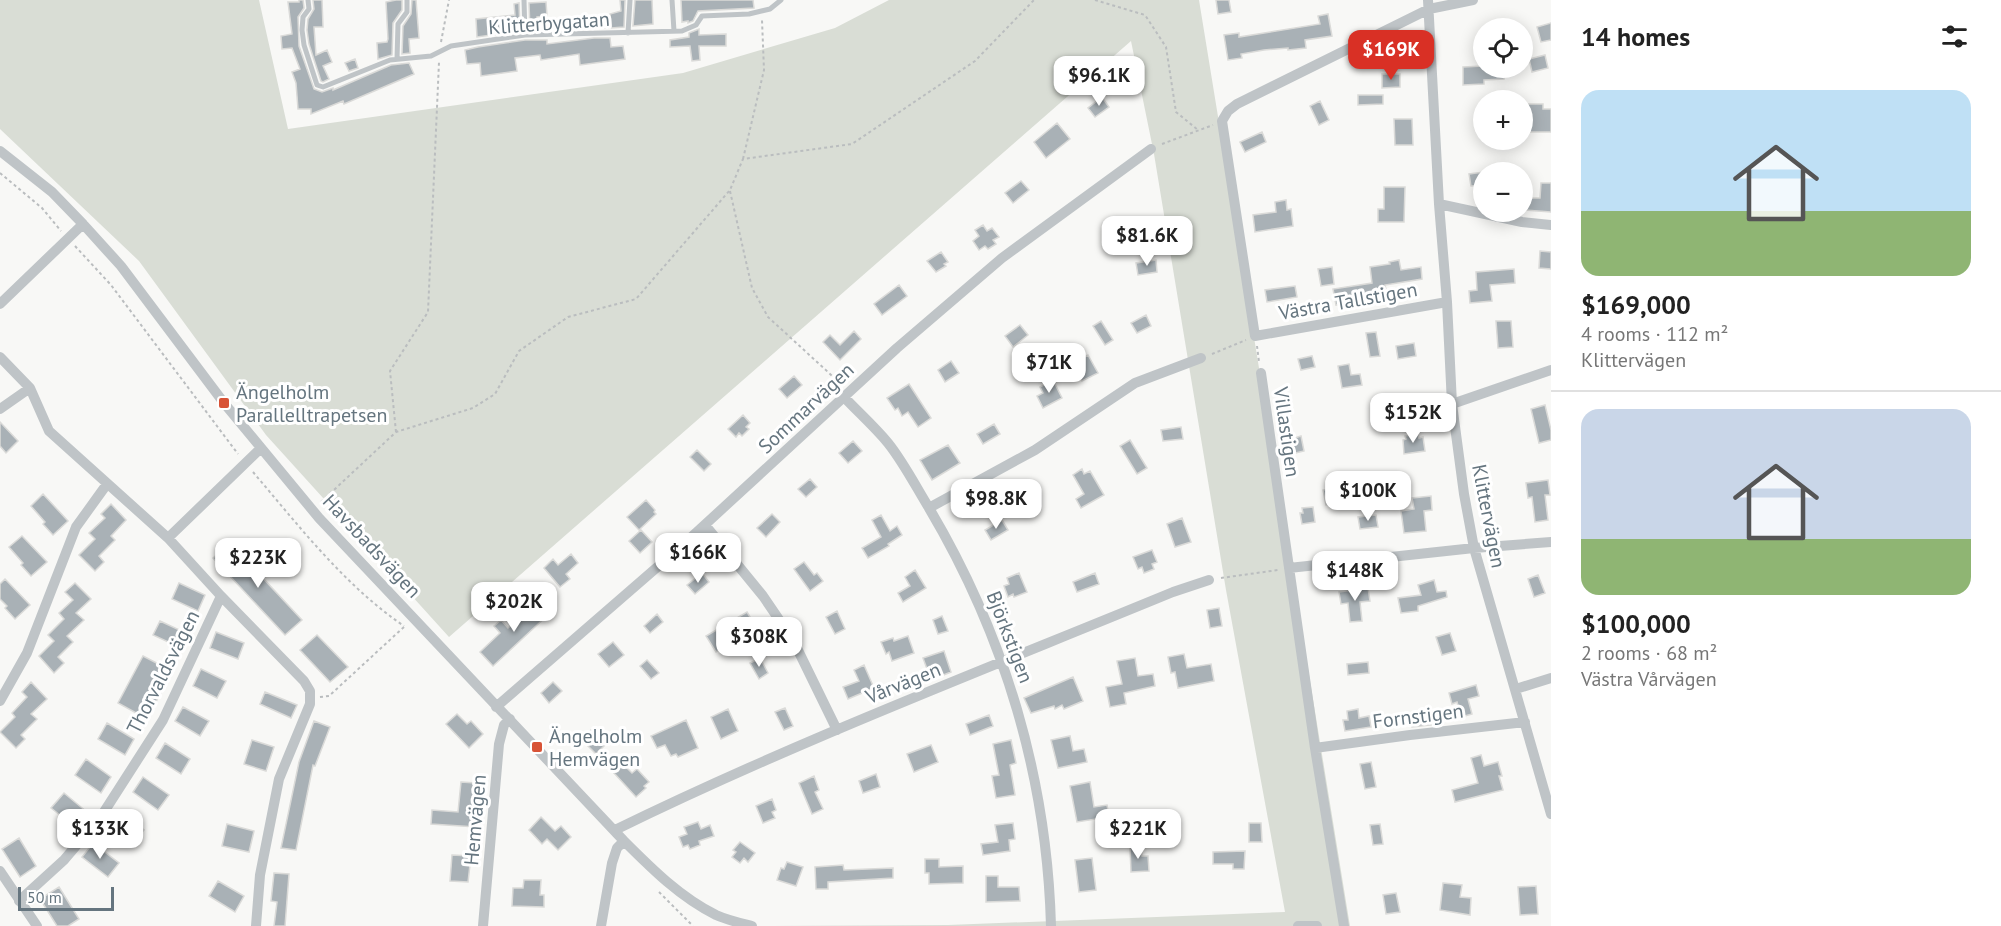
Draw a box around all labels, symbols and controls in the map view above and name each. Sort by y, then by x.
street label: Klitterbygatan [487,6,611,40]
map controls [1473,18,1533,222]
button: locate [1473,18,1533,78]
text: 14 homes [1581,20,1690,53]
icon: filters [1938,20,1971,53]
pin: $169K [1349,30,1433,81]
text: $169K [1362,36,1420,62]
pin: $96.1K [1050,56,1148,107]
text: $96.1K [1068,62,1130,88]
button: + [1473,90,1533,150]
icon: home [1722,129,1830,237]
button: − [1473,162,1533,222]
pin: $81.6K [1098,216,1196,267]
text: $81.6K [1116,222,1178,248]
street label: Västra Tallstigen [1276,276,1419,326]
text: $169,000 [1581,288,1691,321]
text: 4 rooms · 112 m² [1581,321,1728,347]
pin: $71K [1013,343,1085,394]
text: Klittervägen [1581,347,1686,373]
text: $71K [1026,349,1072,375]
street label: Sommarvägen [753,357,859,459]
place label: Ängelholm Parallelltrapetsen [236,379,387,428]
street label: Villastigen [1268,384,1306,479]
pin: $152K [1371,393,1455,444]
marker: Ängelholm Parallelltrapetsen [217,396,231,410]
text: $152K [1384,399,1442,425]
icon: home [1722,448,1830,556]
street label: Klittervägen [1466,462,1512,570]
pin: $100K [1326,471,1410,522]
text: $100K [1339,477,1397,503]
pin: $98.8K [947,479,1045,530]
text: $98.8K [965,485,1027,511]
street label: Havsbadsvägen [317,489,427,603]
pin: $166K [656,533,740,584]
pin: $223K [216,538,300,589]
text: $166K [669,539,727,565]
text: $223K [229,544,287,570]
pin: $148K [1313,551,1397,602]
text: $148K [1326,557,1384,583]
pin: $202K [472,582,556,633]
street label: Björkstigen [981,587,1039,687]
text: $202K [485,588,543,614]
street label: Thorvaldsvägen [121,606,205,738]
text: $100,000 [1581,607,1691,640]
pin: $308K [717,617,801,668]
text: $308K [730,623,788,649]
text: 2 rooms · 68 m² [1581,640,1717,666]
street label: Vårvägen [861,656,944,710]
text: Västra Vårvägen [1581,666,1717,692]
street label: Fornstigen [1371,698,1465,734]
place label: Ängelholm Hemvägen [549,723,642,772]
marker: Ängelholm Hemvägen [530,740,544,754]
street label: Hemvägen [458,773,492,867]
pin: $133K [58,809,142,860]
pin: $221K [1096,809,1180,860]
text: $133K [71,815,129,841]
text: $221K [1109,815,1167,841]
scale bar [18,884,114,912]
text: 50 m [27,887,62,907]

